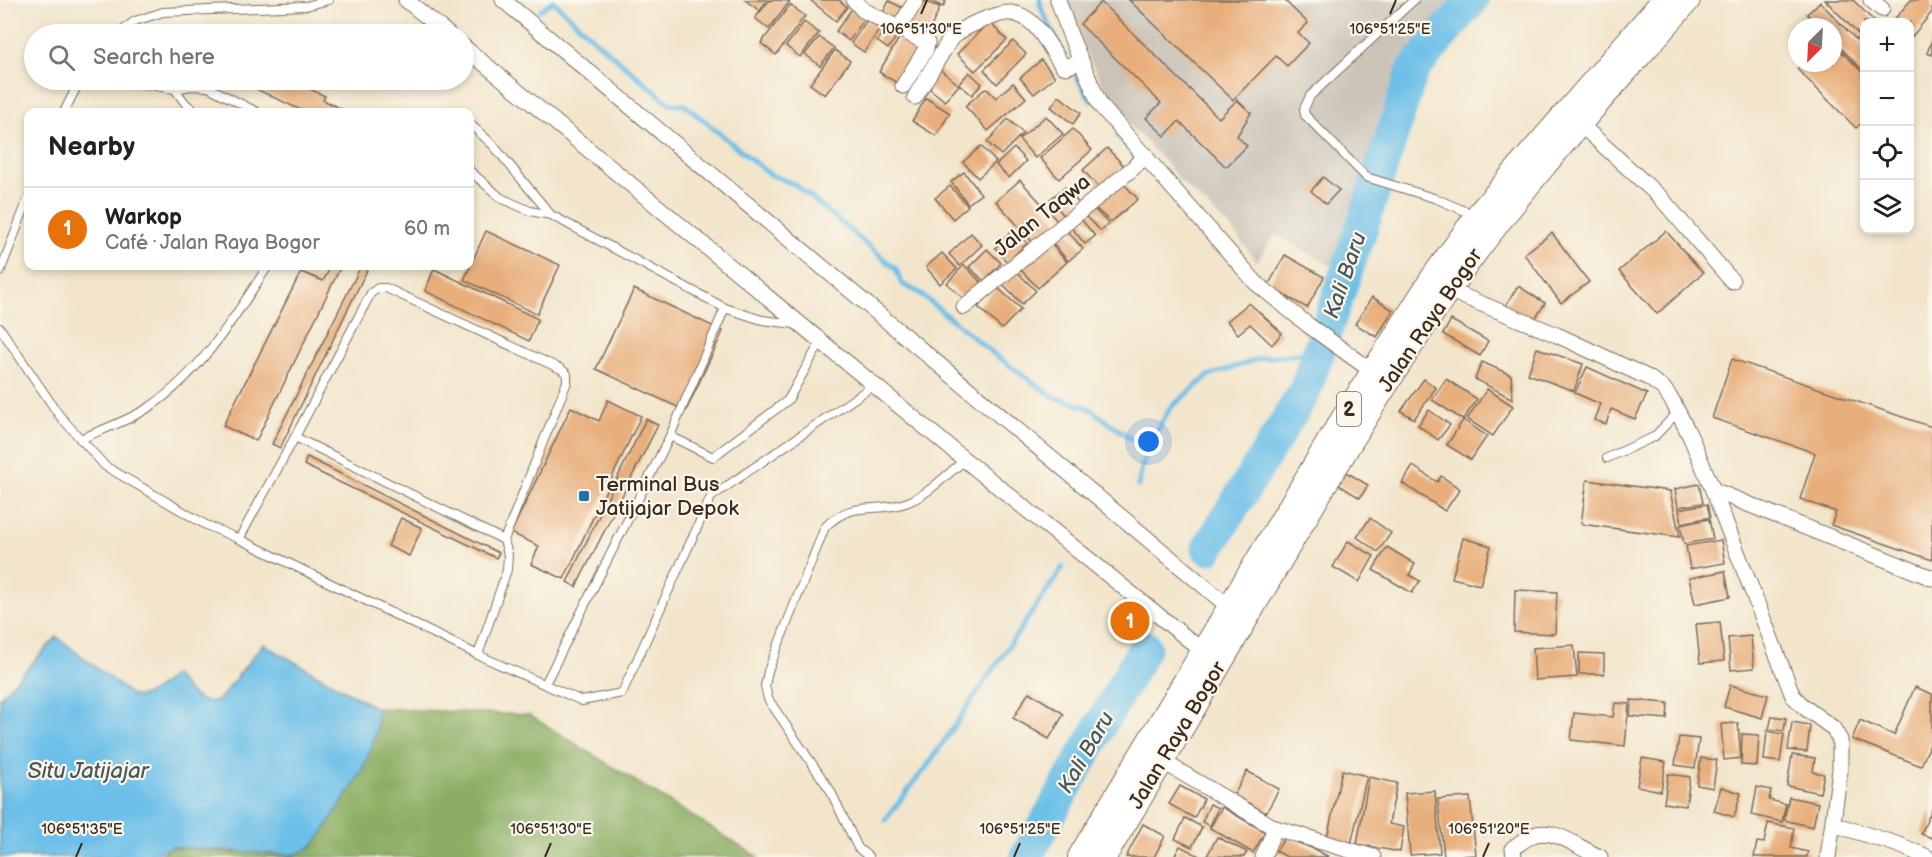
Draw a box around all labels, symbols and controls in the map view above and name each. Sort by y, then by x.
north arrow [1788,18,1842,72]
map controls [1860,18,1914,234]
button: + [1860,18,1914,72]
text: 106°51'30"E [880,20,962,39]
text: 106°51'25"E [1349,20,1431,39]
search box [24,24,474,90]
icon: search [45,41,78,74]
text: Search here [93,44,215,71]
button: − [1860,72,1914,126]
button: locate [1860,126,1914,180]
text: Nearby [48,132,135,163]
street label: Jalan Taqwa [989,169,1095,262]
button: layers [1860,180,1914,234]
text: Warkop [105,204,182,231]
text: 1 [63,217,72,241]
text: 60 m [404,217,450,241]
water label: Kali Baru [1318,229,1373,322]
text: Café · Jalan Raya Bogor [105,231,320,255]
street label: Jalan Raya Bogor [1373,243,1488,397]
road number: 2 [1337,392,1361,426]
your location [1134,427,1163,456]
place label: Terminal Bus Jatijajar Depok [596,472,739,521]
marker: Terminal Bus Jatijajar Depok [577,489,591,503]
pin: 1 [1110,598,1150,644]
street label: Jalan Raya Bogor [1124,657,1232,814]
water label: Kali Baru [1052,707,1120,798]
water label: Situ Jatijajar [27,758,151,785]
text: 106°51'35"E [41,820,123,839]
text: 106°51'30"E [510,820,592,839]
text: 106°51'25"E [979,820,1061,839]
text: 106°51'20"E [1448,820,1530,839]

